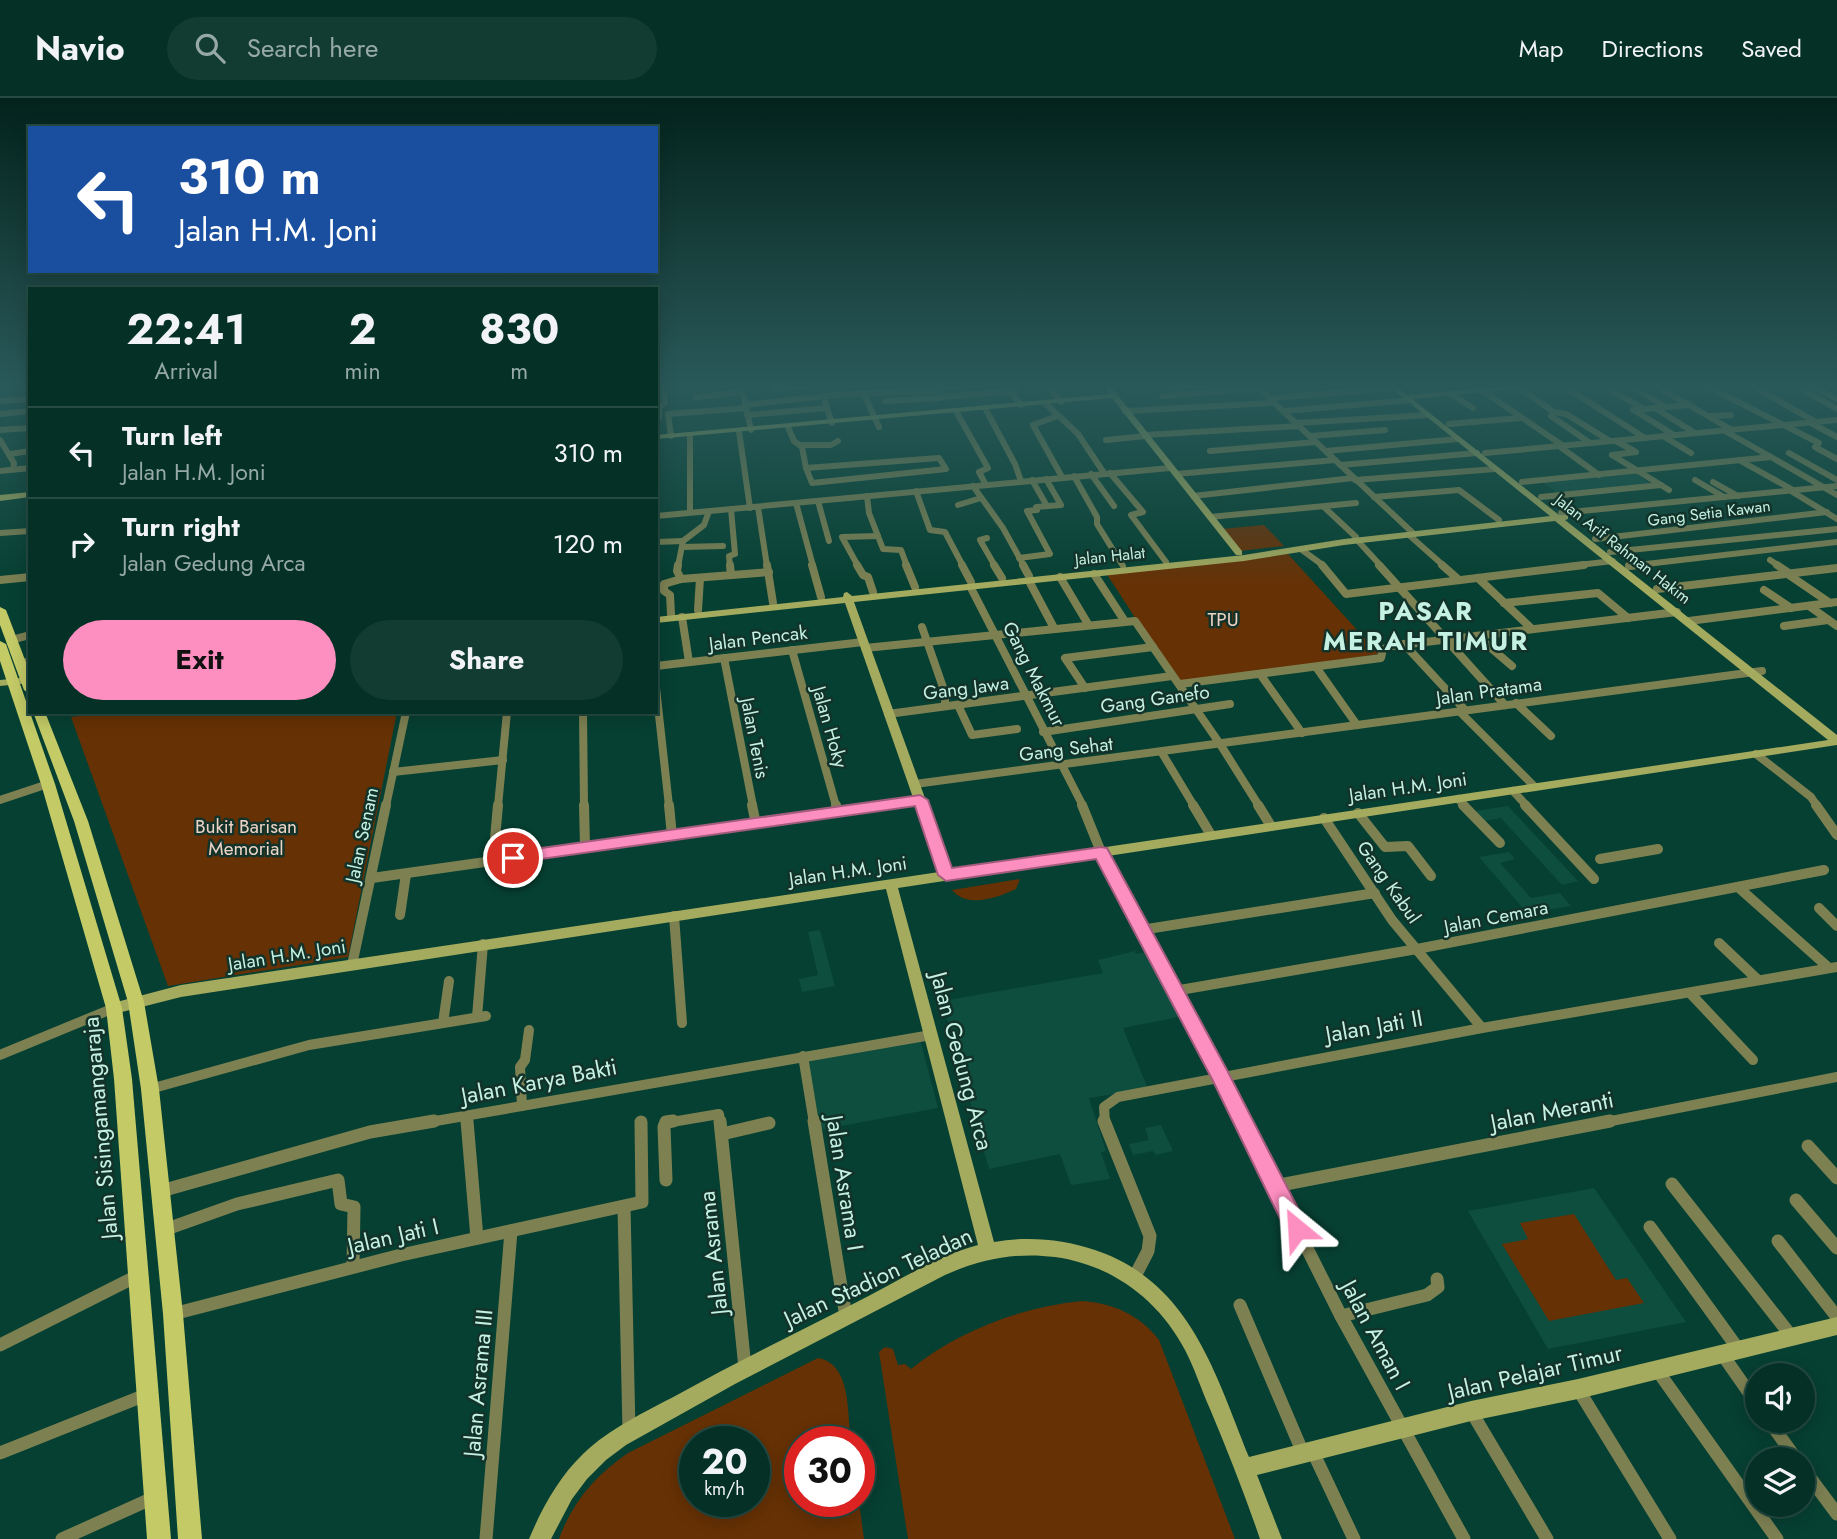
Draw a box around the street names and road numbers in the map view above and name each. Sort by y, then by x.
street label: Jalan Arif Rahman Hakim [1549,487,1696,609]
street label: Gang Setia Kawan [1646,494,1772,532]
street label: Jalan Halat [1072,541,1146,571]
street label: Gang Makmur [996,617,1072,732]
street label: Jalan Pencak [704,618,809,658]
street label: Gang Jawa [922,669,1010,707]
street label: Jalan Pratama [1432,670,1543,712]
street label: Gang Ganefo [1099,678,1211,720]
street label: Jalan Hoky [805,680,855,772]
street label: Jalan Tenis [733,692,776,781]
street label: Gang Sehat [1018,730,1115,768]
street label: Jalan H.M. Joni [1344,765,1469,809]
street label: Jalan Senam [338,785,385,888]
street label: Gang Kabul [1351,835,1427,929]
street label: Jalan H.M. Joni [784,849,909,893]
street label: Jalan Cemara [1439,894,1550,941]
street label: Jalan H.M. Joni [223,932,348,978]
street label: Jalan Gedung Arca [921,965,1002,1154]
street label: Jalan Jati II [1320,1001,1425,1052]
street label: Jalan Sisingamangaraja [73,1015,127,1244]
street label: Jalan Karya Bakti [455,1049,620,1113]
street label: Jalan Meranti [1484,1082,1617,1140]
street label: Jalan Asrama I [817,1110,872,1253]
street label: Jalan Asrama [690,1189,737,1320]
street label: Jalan Jati I [341,1209,442,1264]
street label: Jalan Stadion Teladan [775,1218,978,1337]
street label: Jalan Aman I [1331,1271,1419,1396]
street label: Jalan Asrama III [454,1308,501,1461]
street label: Jalan Pelajar Timur [1441,1335,1626,1409]

